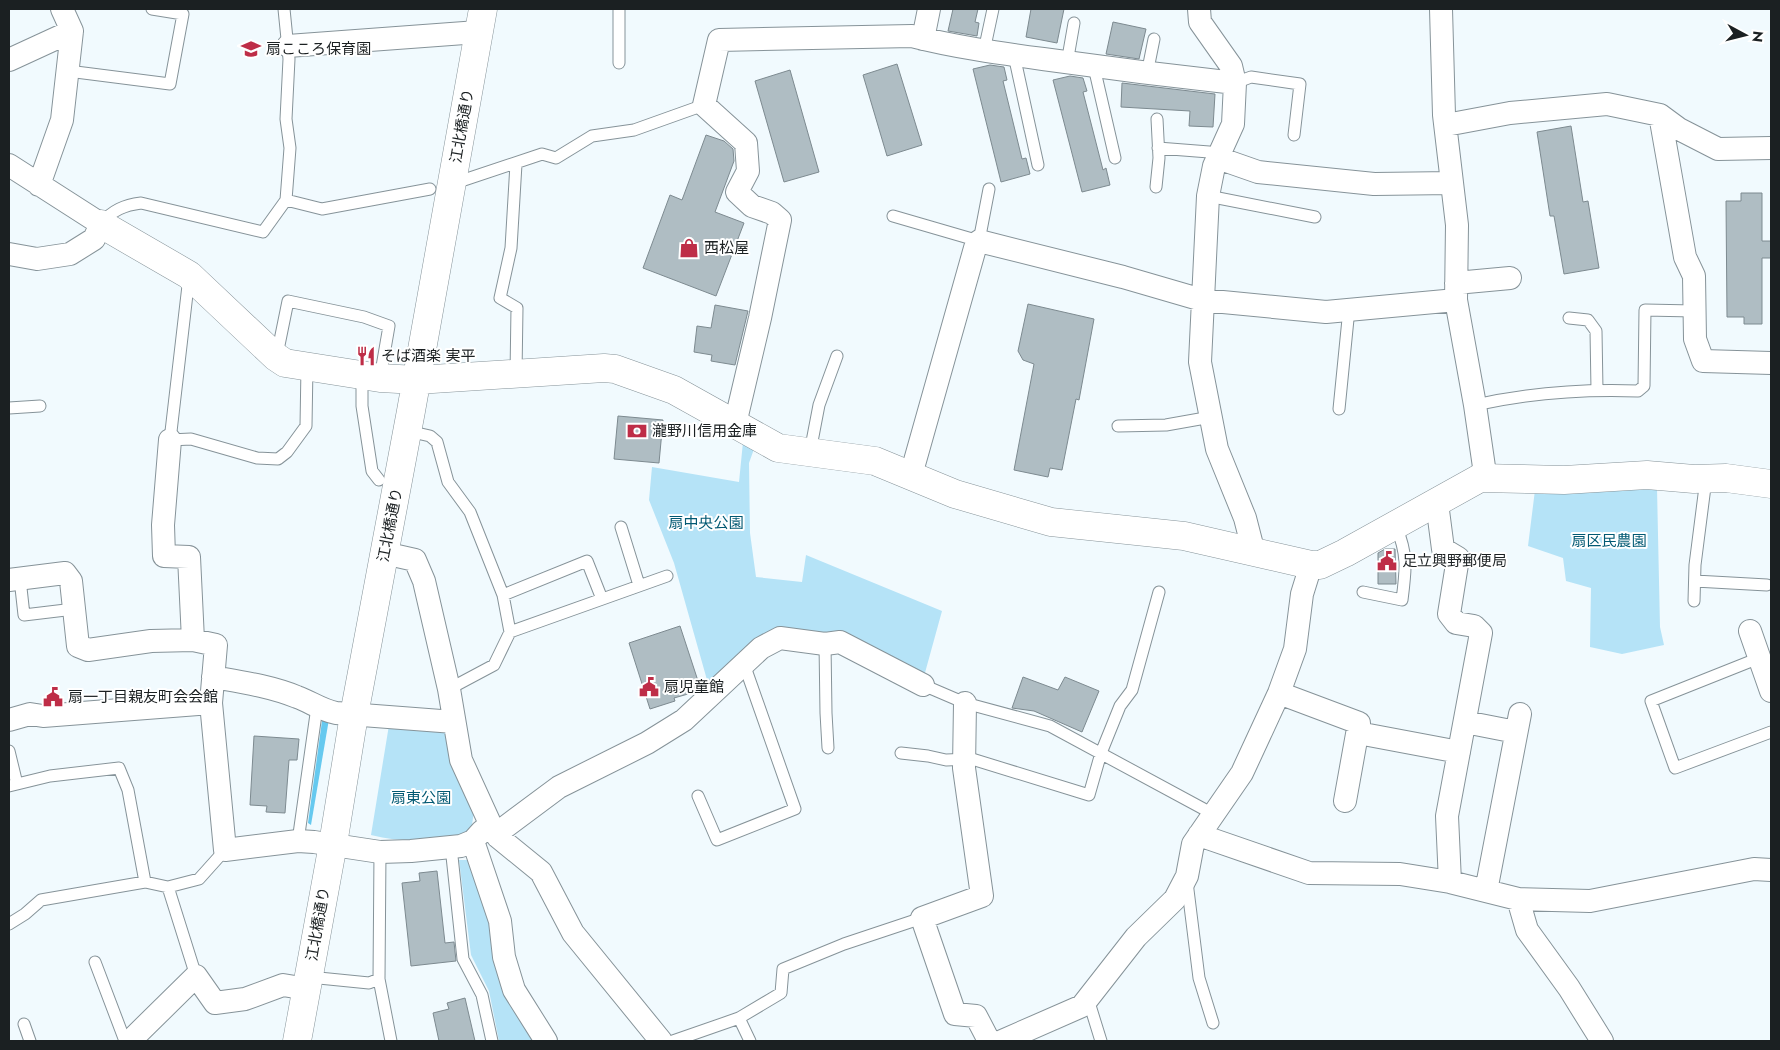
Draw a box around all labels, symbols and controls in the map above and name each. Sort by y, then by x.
north arrow [1720,10,1770,60]
text: N [1747,30,1769,43]
school or university icon: 扇こころ保育園 [240,38,262,60]
place label: 扇こころ保育園 [266,38,371,60]
street label: 江北橋通り [445,87,479,165]
shop icon: 西松屋 [678,237,700,259]
place label: 西松屋 [704,237,749,259]
restaurant icon: そば酒楽 実平 [355,345,377,367]
place label: そば酒楽 実平 [381,345,476,367]
bank icon: 瀧野川信用金庫 [626,420,648,442]
place label: 瀧野川信用金庫 [652,420,757,442]
street label: 江北橋通り [372,486,408,564]
park label: 扇中央公園 [668,512,744,534]
park label: 扇区民農園 [1571,530,1647,552]
public building icon: 足立興野郵便局 [1376,550,1398,572]
place label: 足立興野郵便局 [1402,550,1507,572]
public building icon: 扇児童館 [638,676,660,698]
place label: 扇児童館 [664,676,724,698]
public building icon: 扇一丁目親友町会会館 [42,686,64,708]
place label: 扇一丁目親友町会会館 [68,686,218,708]
park label: 扇東公園 [391,787,451,809]
street label: 江北橋通り [301,885,335,963]

